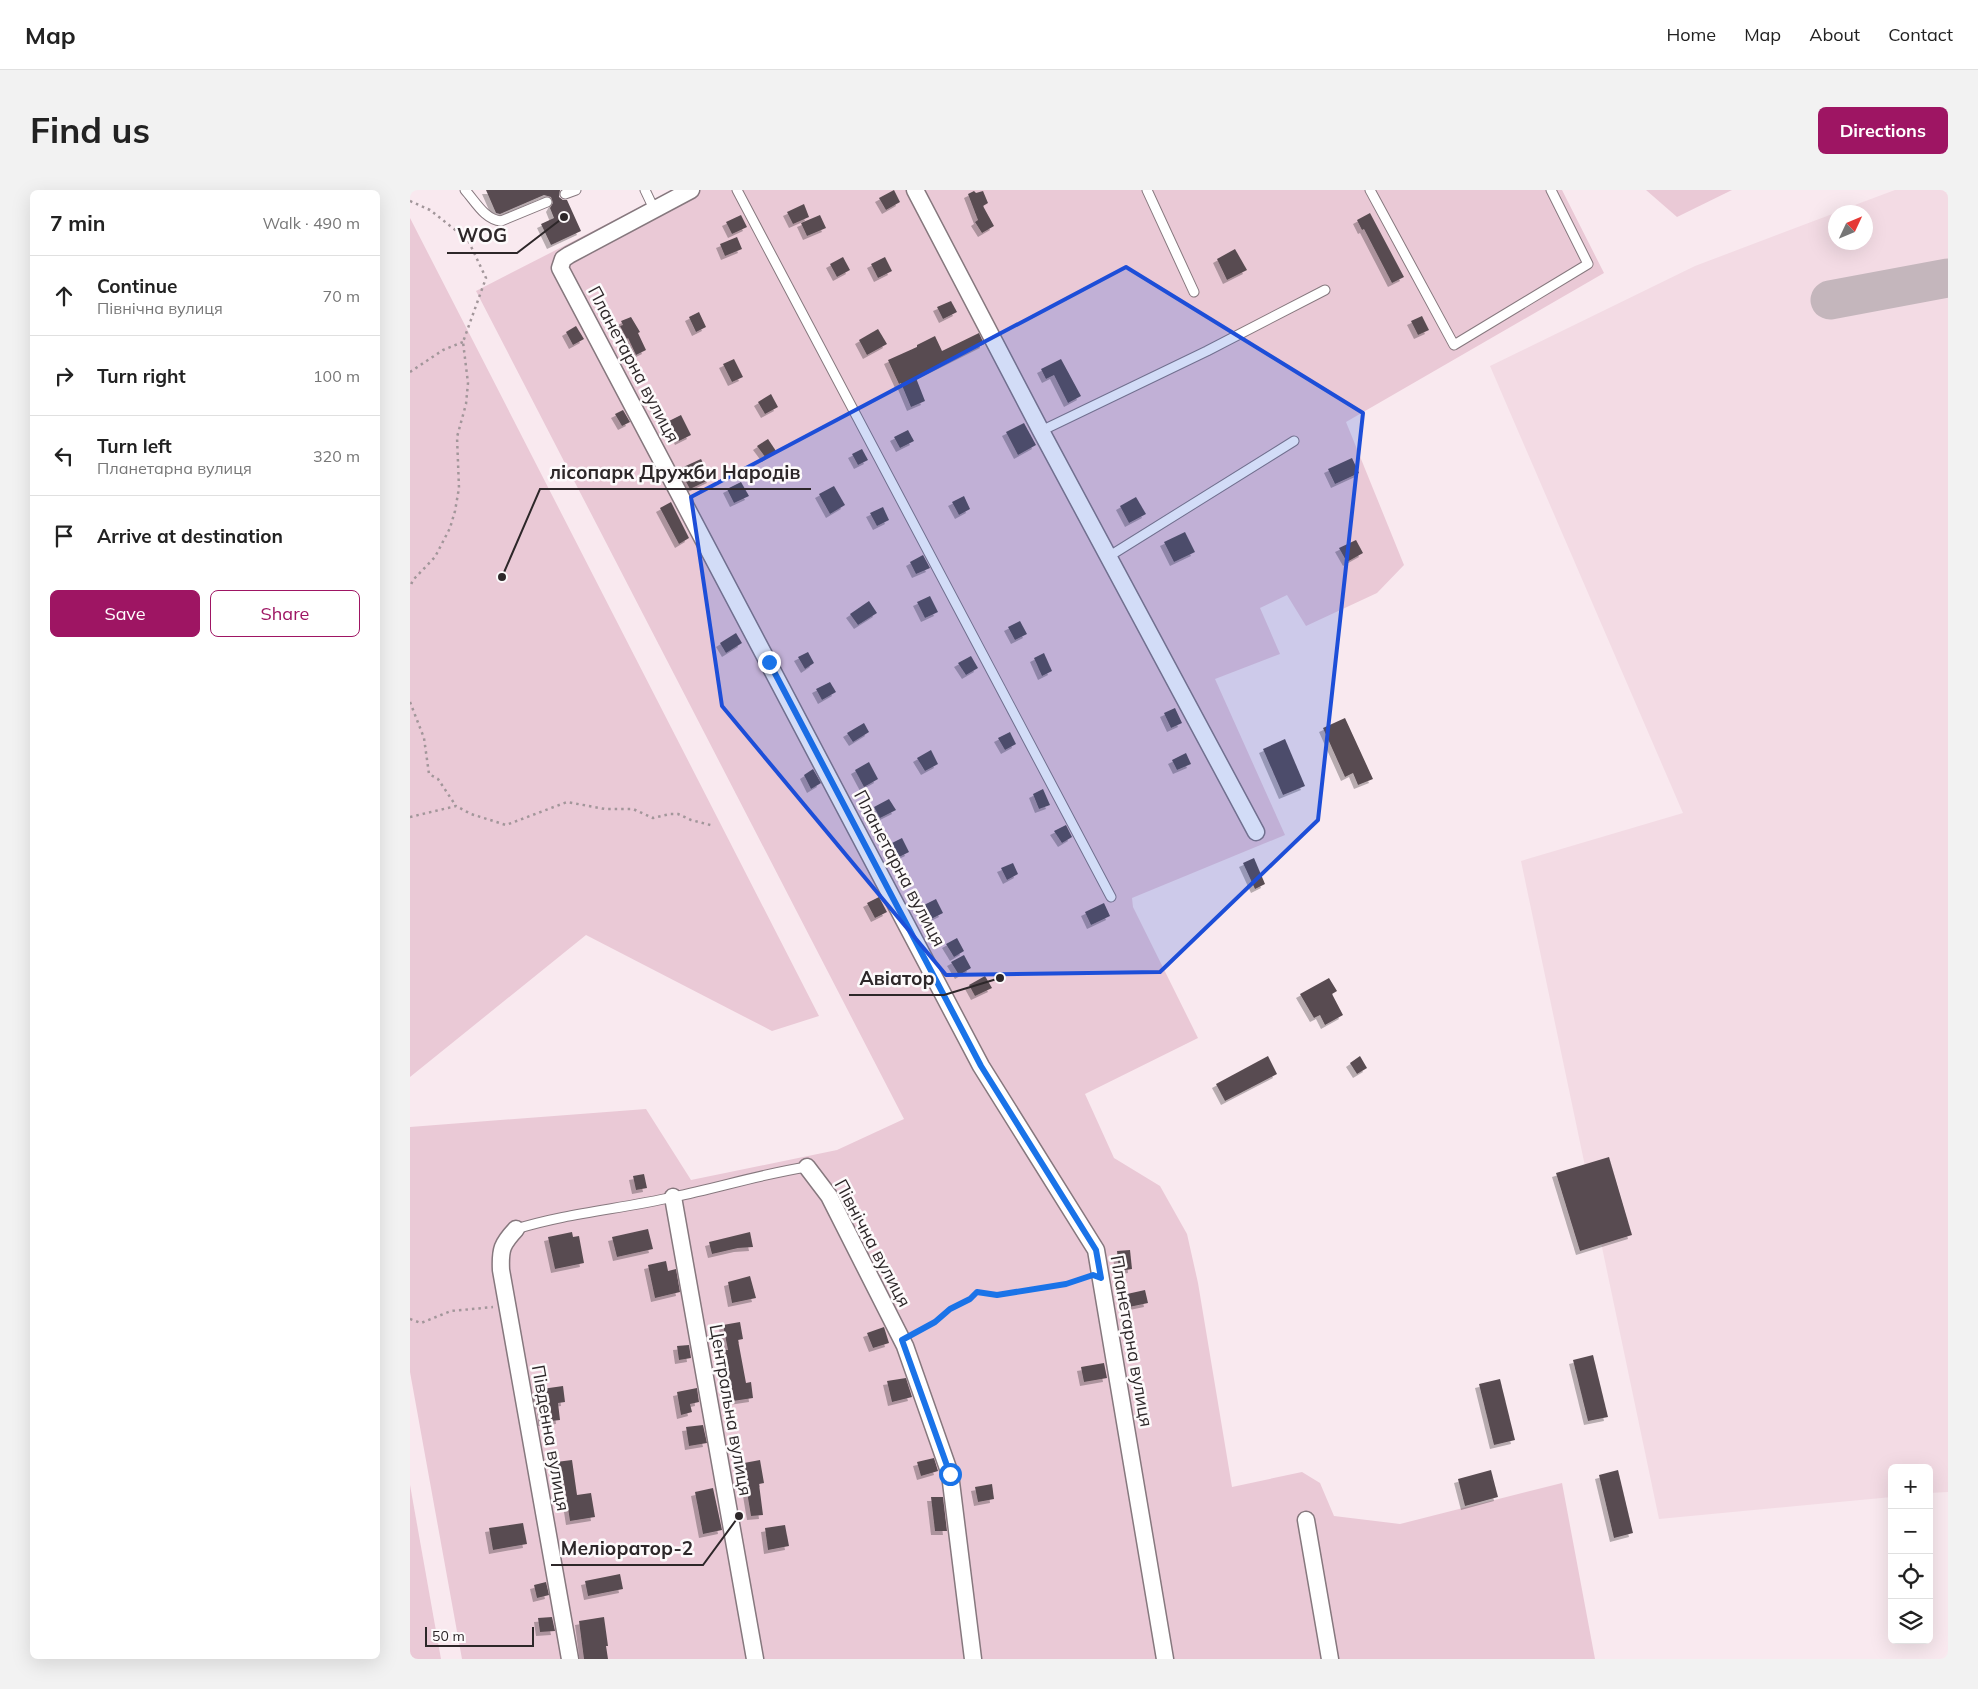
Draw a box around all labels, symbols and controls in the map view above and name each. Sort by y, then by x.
text: Map [25,20,76,50]
text: Home [1666,23,1716,46]
text: Map [1744,23,1781,46]
text: About [1809,23,1860,46]
text: Contact [1888,23,1953,46]
button: Directions [1818,107,1948,154]
text: Find us [30,108,150,152]
north arrow [1828,205,1873,250]
text: 7 min [50,210,105,236]
text: Walk · 490 m [262,213,360,233]
callout: WOG [447,219,517,253]
text: WOG [457,223,507,247]
text: Continue [97,274,177,298]
icon: ahead [50,282,78,310]
street label: Планетарна вулиця [583,282,685,446]
text: 70 m [323,286,360,306]
text: Північна вулиця [97,298,223,318]
icon: right [50,362,78,390]
text: Turn right [97,364,186,388]
text: 100 m [313,366,360,386]
text: Turn left [97,434,172,458]
icon: left [50,442,78,470]
text: 320 m [313,446,360,466]
callout: лісопарк Дружби Народів [540,455,811,489]
text: Планетарна вулиця [97,458,252,478]
text: лісопарк Дружби Народів [549,460,801,484]
icon: arrive [50,522,78,550]
text: Arrive at destination [97,524,283,548]
button: Save [50,590,200,637]
button: Share [210,590,360,637]
route end [758,651,781,674]
street label: Планетарна вулиця [849,786,951,950]
callout: Авіатор [849,961,944,995]
text: Авіатор [859,966,935,990]
street label: Північна вулиця [830,1175,916,1311]
street label: Планетарна вулиця [1106,1253,1158,1429]
street label: Центральна вулиця [705,1322,757,1498]
street label: Південна вулиця [527,1363,575,1513]
route start [939,1463,962,1486]
map controls [1888,1464,1933,1644]
button: + [1888,1464,1933,1509]
button: − [1888,1509,1933,1554]
callout: Меліоратор-2 [551,1531,703,1565]
text: Меліоратор-2 [561,1536,693,1560]
button: locate [1888,1554,1933,1599]
button: layers [1888,1599,1933,1644]
scale bar [425,1624,534,1647]
text: 50 m [432,1627,465,1645]

